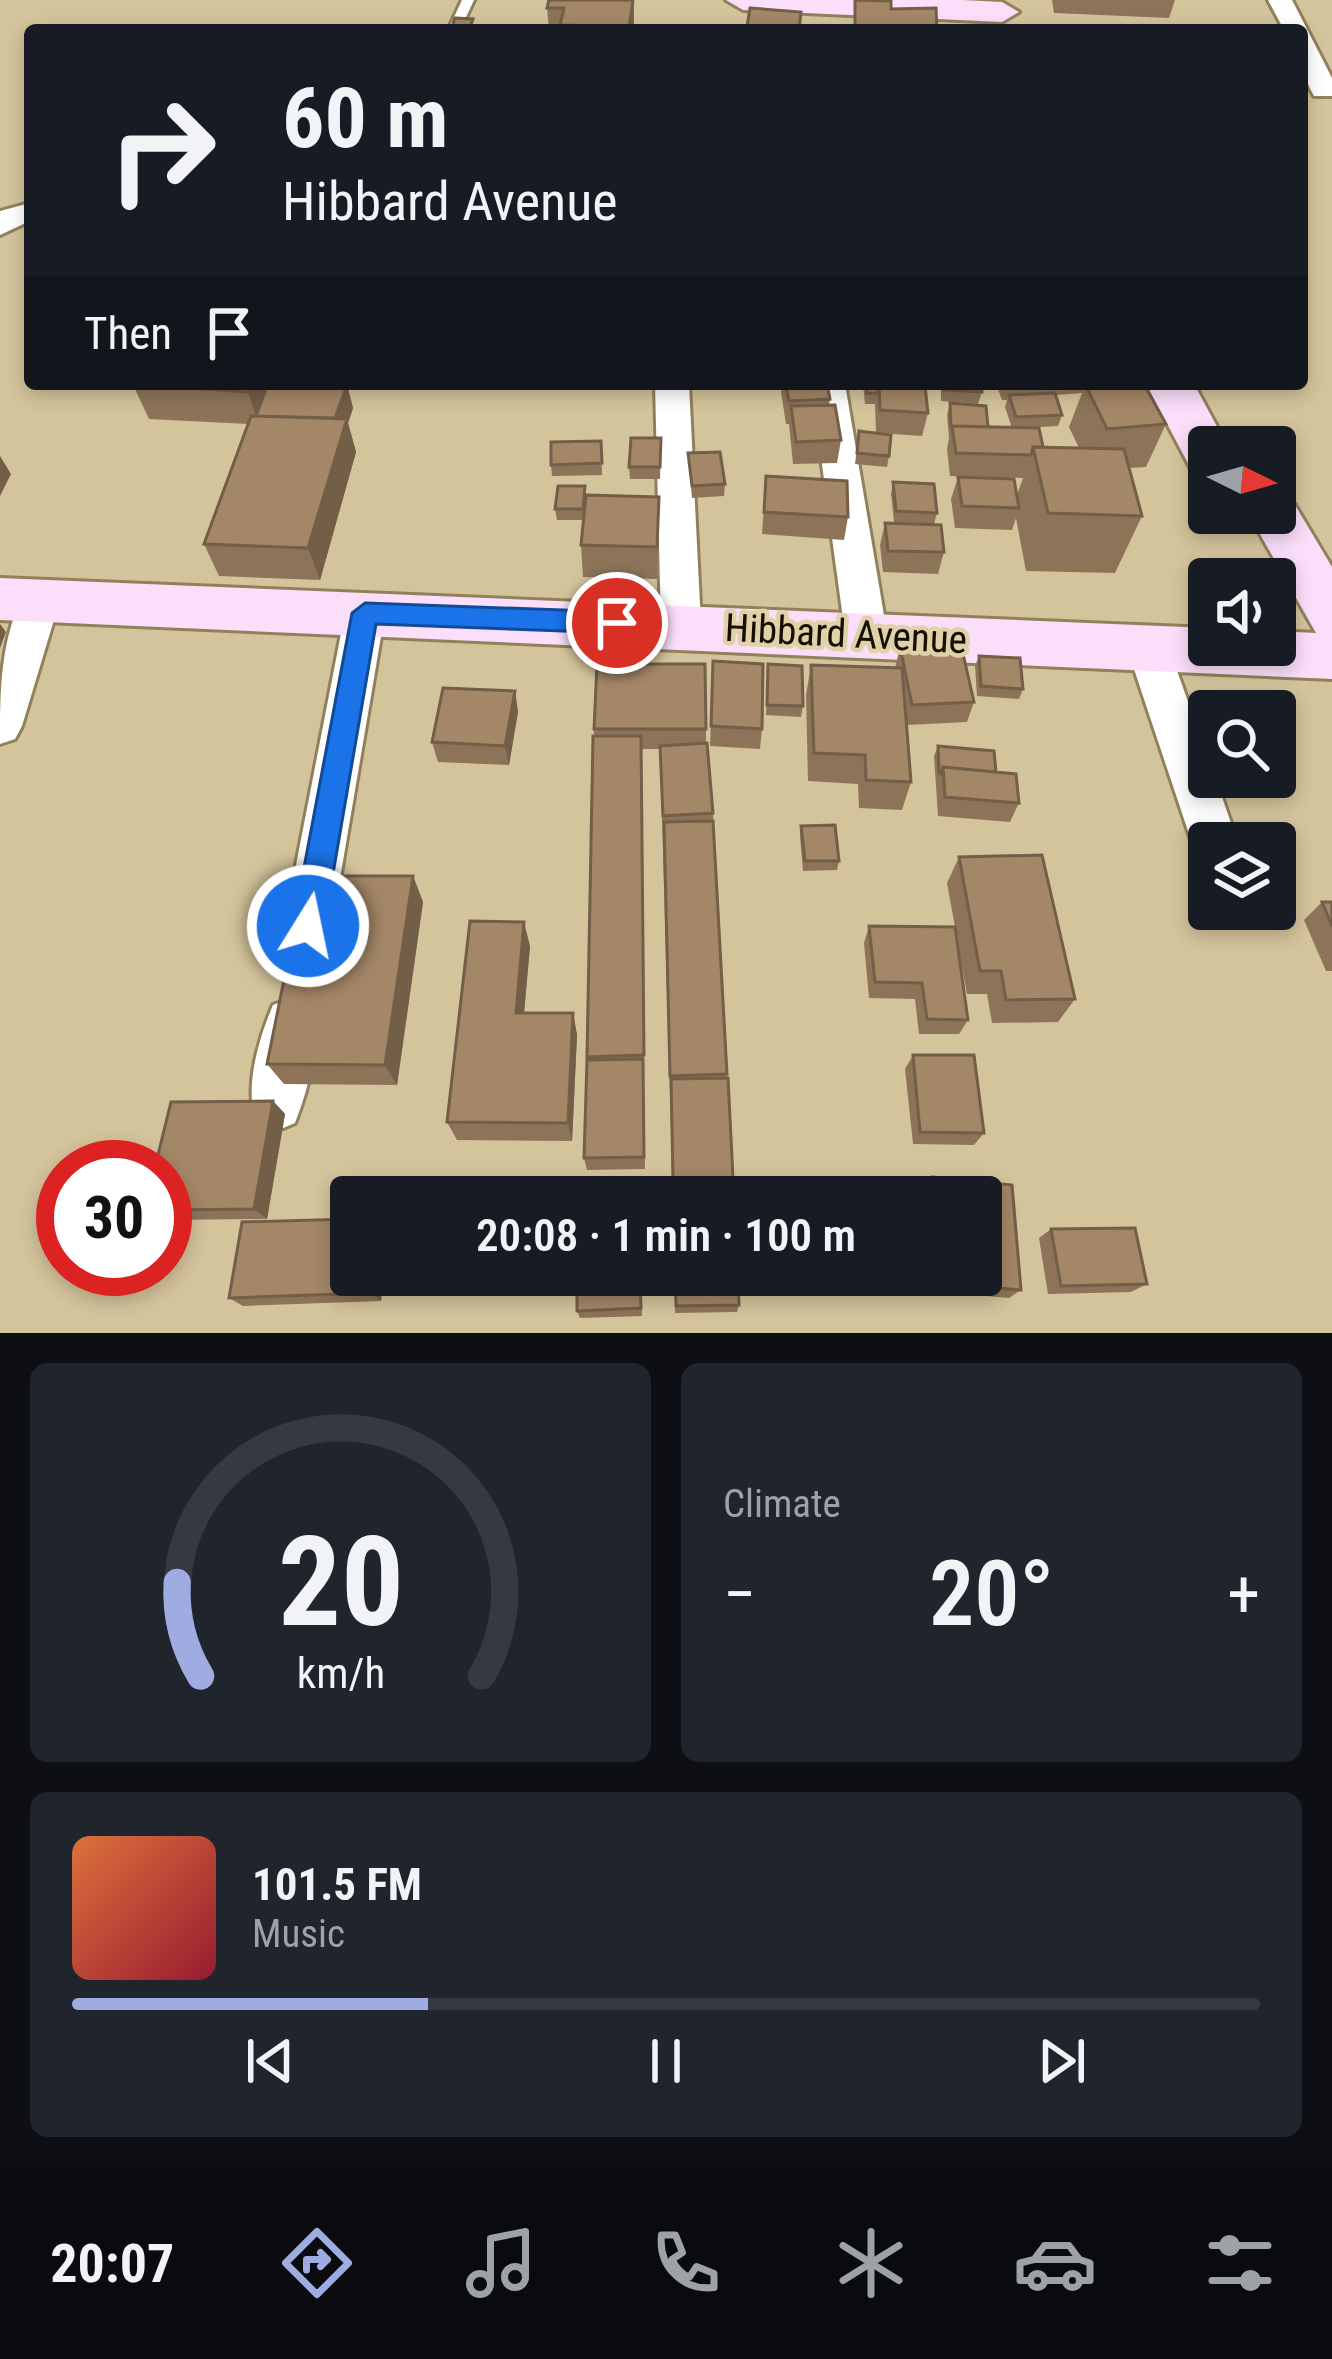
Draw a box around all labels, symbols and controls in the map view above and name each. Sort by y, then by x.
text: 60 m [282,69,449,168]
icon: right [84,72,240,228]
text: Hibbard Avenue [282,170,618,233]
icon: arrive [196,300,262,366]
text: Then [84,307,172,360]
north arrow [1188,426,1296,534]
map controls [1188,426,1296,930]
button: sound [1188,558,1296,666]
pin [566,572,668,674]
icon: arrive [584,590,650,656]
street label: Hibbard Avenue [724,605,968,663]
button: search [1188,690,1296,798]
button: layers [1188,822,1296,930]
position arrow [245,863,371,989]
speed limit sign: 30 [36,1140,192,1296]
text: 20:08 · 1 min · 100 m [476,1209,856,1262]
text: Climate [723,1481,841,1527]
text: 20 [277,1509,404,1655]
text: 20° [929,1542,1054,1647]
text: − [723,1556,756,1633]
text: + [1227,1556,1260,1633]
text: km/h [296,1647,385,1697]
text: 101.5 FM [252,1858,422,1911]
text: Music [252,1911,345,1957]
icon: previous [237,2028,303,2094]
icon: pause [633,2028,699,2094]
icon: next [1029,2028,1095,2094]
icon: directions [275,2221,359,2305]
icon: music [459,2221,543,2305]
icon: phone [644,2221,728,2305]
icon: climate [829,2221,913,2305]
icon: car [1013,2221,1097,2305]
icon: filters [1198,2221,1282,2305]
text: 20:07 [50,2232,174,2295]

